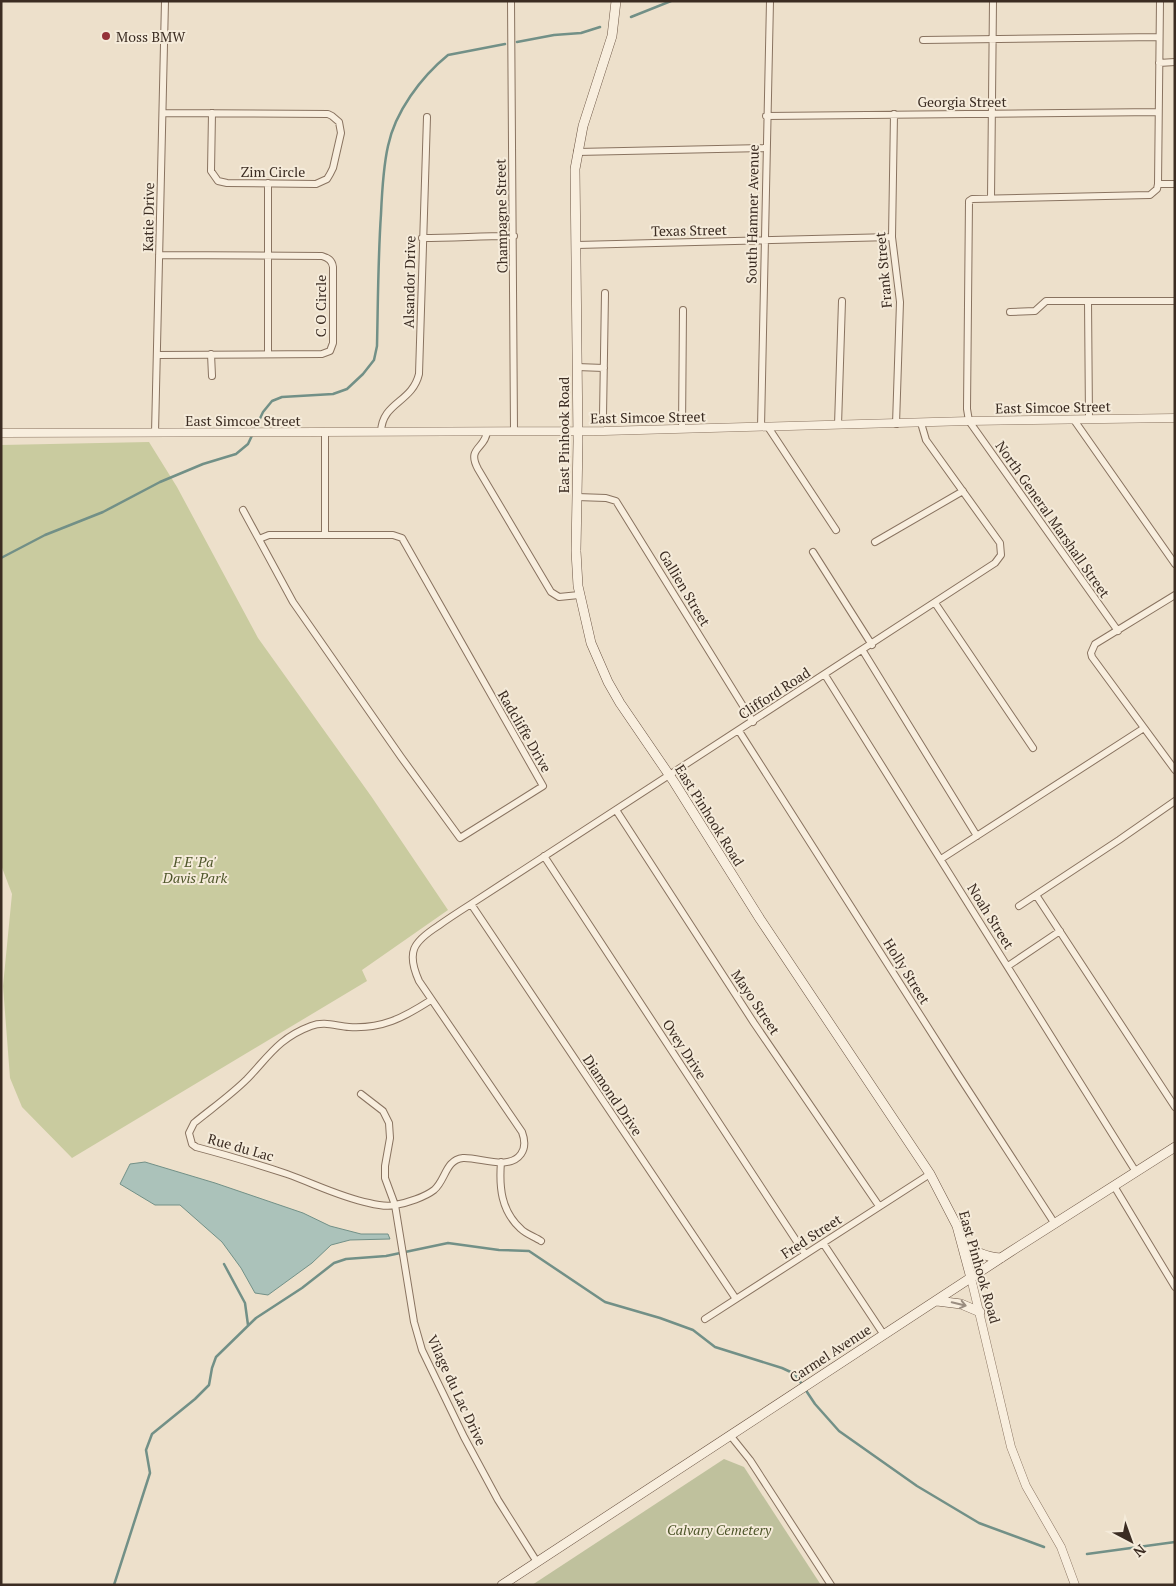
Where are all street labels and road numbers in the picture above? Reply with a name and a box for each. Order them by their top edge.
street label: Georgia Street [917,92,1007,111]
street label: South Hamner Avenue [741,144,763,284]
street label: Champagne Street [490,158,512,274]
street label: Zim Circle [241,162,305,181]
street label: Katie Drive [138,182,158,252]
street label: Texas Street [651,220,728,240]
street label: Frank Street [870,230,896,309]
street label: Alsandor Drive [399,235,419,329]
street label: C O Circle [311,275,330,337]
street label: East Pinhook Road [554,377,573,493]
street label: East Simcoe Street [995,396,1112,418]
street label: East Simcoe Street [590,406,707,428]
street label: East Simcoe Street [185,411,302,430]
street label: North General Marshall Street [991,437,1115,602]
street label: Gallien Street [655,546,716,630]
street label: Clifford Road [734,662,814,723]
street label: Radcliffe Drive [494,686,556,776]
street label: East Pinhook Road [671,761,749,870]
street label: Noah Street [963,880,1019,953]
street label: Holly Street [879,935,935,1008]
street label: Mayo Street [727,966,785,1039]
street label: Ovey Drive [659,1015,711,1083]
street label: Diamond Drive [579,1051,647,1139]
street label: Rue du Lac [206,1129,276,1165]
street label: East Pinhook Road [955,1208,1005,1326]
street label: Fred Street [777,1209,846,1263]
street label: Carmel Avenue [786,1319,874,1387]
street label: Vilage du Lac Drive [423,1332,491,1448]

